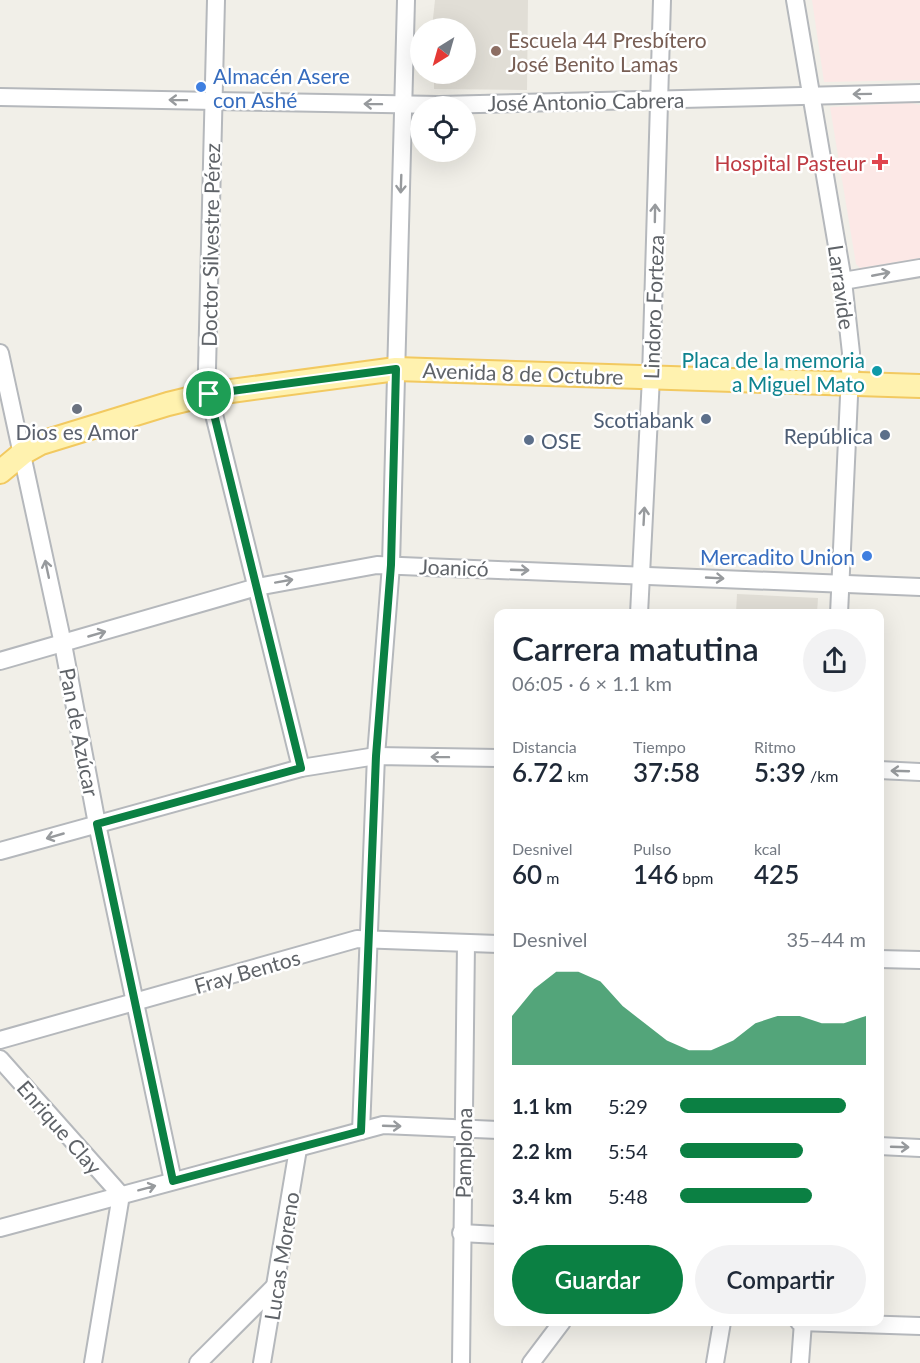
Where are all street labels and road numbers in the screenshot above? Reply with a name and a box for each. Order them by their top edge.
street label: José Antonio Cabrera [487,87,685,115]
street label: Doctor Silvestre Pérez [196,143,224,347]
street label: Lindoro Forteza [638,234,668,380]
street label: Larravide [824,243,860,331]
street label: Avenida 8 de Octubre [422,357,624,389]
street label: Joanicó [419,553,489,581]
street label: Pan de Azúcar [55,665,105,799]
street label: Fray Bentos [191,944,303,998]
street label: Enrique Clay [12,1075,108,1179]
street label: Pamplona [450,1107,476,1199]
street label: Lucas Moreno [258,1190,304,1322]

